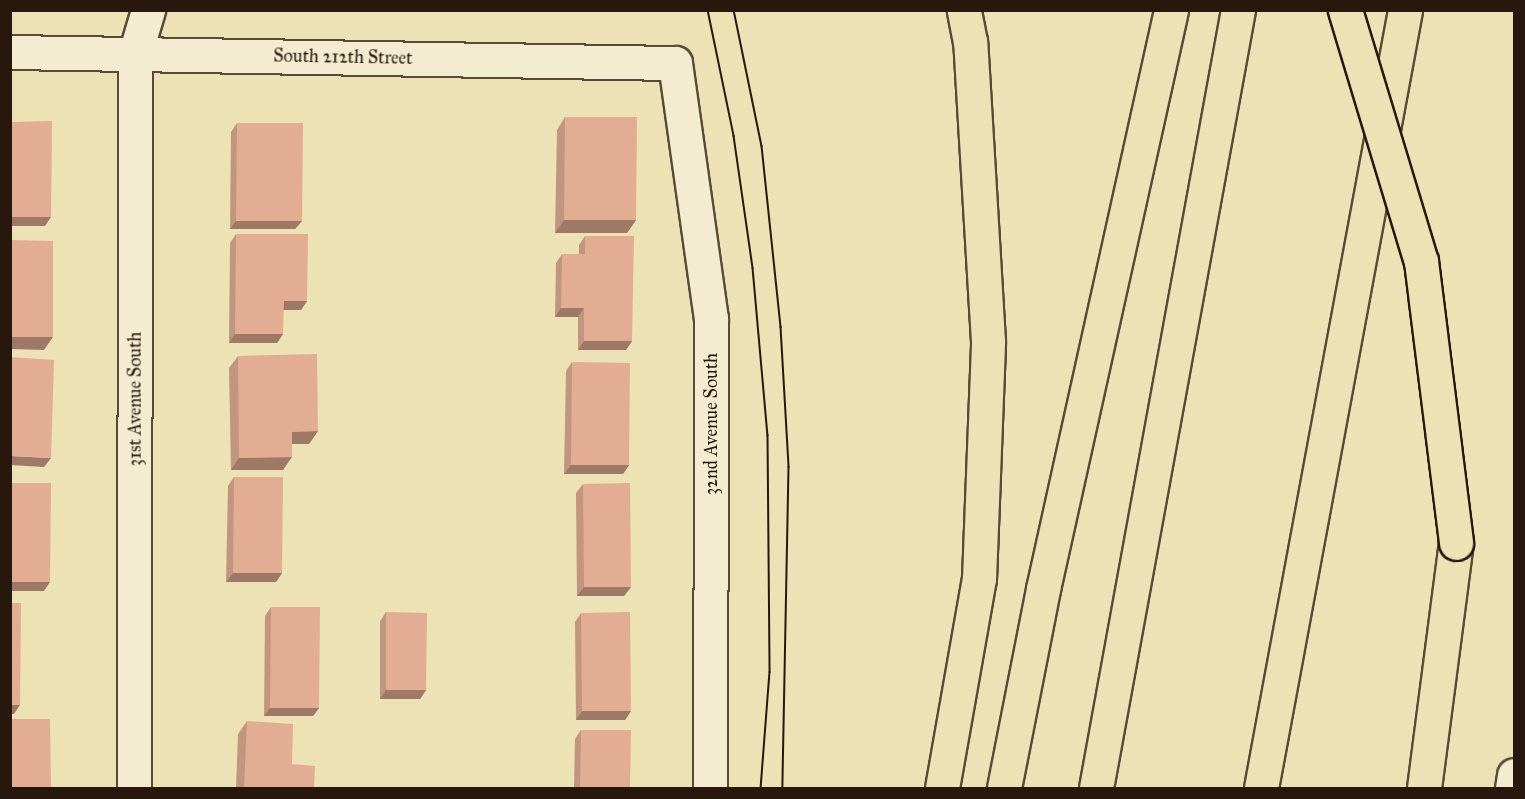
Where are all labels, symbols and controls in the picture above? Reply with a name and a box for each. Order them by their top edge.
street label: South 212th Street [273,45,413,69]
street label: 31st Avenue South [124,332,146,466]
street label: 32nd Avenue South [700,353,722,495]

